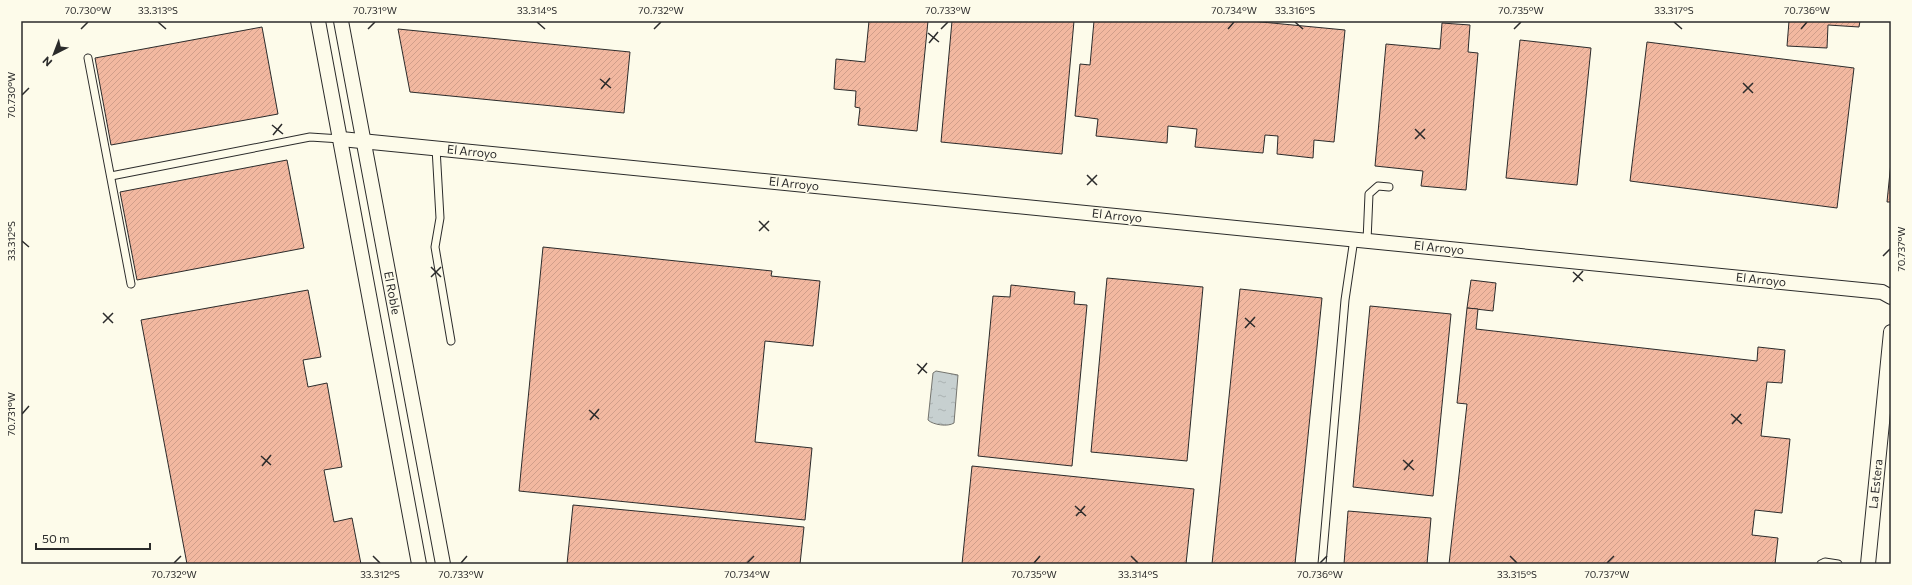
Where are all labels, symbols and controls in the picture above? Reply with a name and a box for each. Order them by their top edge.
text: 70.730°W [65,4,111,16]
text: 33.313°S [138,4,178,16]
text: 70.731°W [353,4,397,16]
text: 33.314°S [517,4,557,16]
text: 70.732°W [638,4,684,16]
text: 70.733°W [925,4,971,16]
text: 70.734°W [1211,4,1257,16]
text: 33.316°S [1275,4,1315,16]
text: 70.735°W [1498,4,1544,16]
text: 33.317°S [1654,4,1694,16]
text: 70.736°W [1784,4,1830,16]
north arrow [34,34,74,74]
text: N [40,54,54,69]
text: 70.730°W [5,72,17,118]
street label: El Arroyo [446,141,498,161]
street label: El Arroyo [768,173,820,193]
street label: El Arroyo [1091,205,1143,225]
text: 33.312°S [5,221,17,261]
text: 70.737°W [1895,226,1907,272]
street label: El Arroyo [1413,237,1465,257]
street label: El Arroyo [1735,269,1787,289]
street label: El Roble [382,270,404,316]
text: 70.731°W [5,392,17,436]
street label: La Estera [1865,458,1885,510]
scale bar [36,525,150,551]
text: 50 m [42,531,70,545]
text: 70.732°W [151,568,197,580]
text: 33.312°S [360,568,400,580]
text: 70.733°W [438,568,484,580]
text: 70.734°W [724,568,770,580]
text: 70.735°W [1011,568,1057,580]
text: 33.314°S [1118,568,1158,580]
text: 70.736°W [1297,568,1343,580]
text: 33.315°S [1497,568,1537,580]
text: 70.737°W [1584,568,1630,580]

